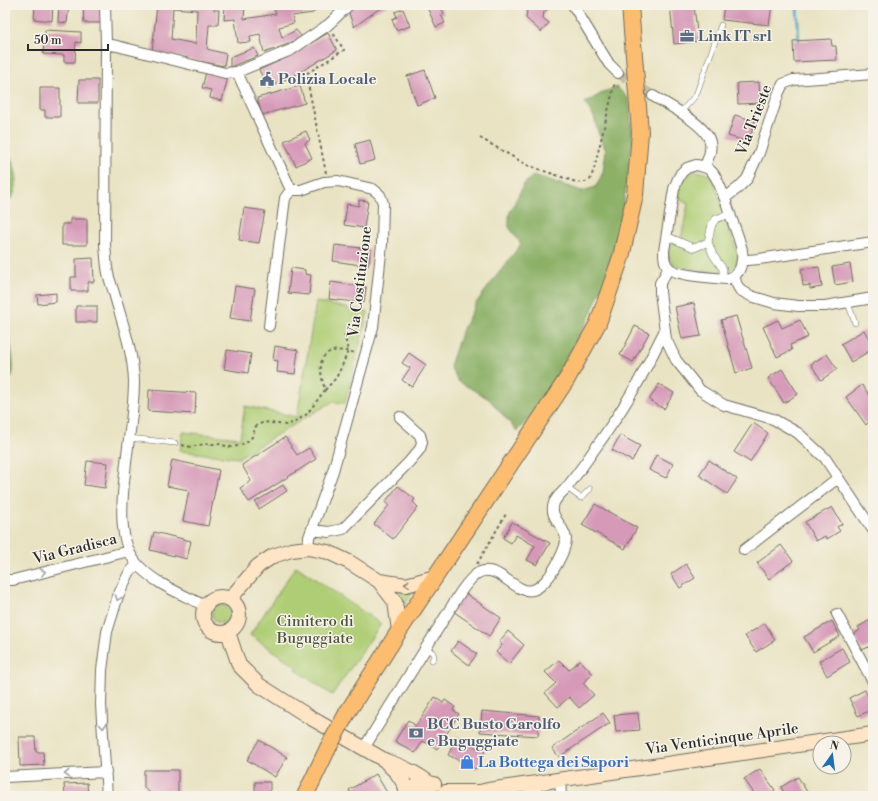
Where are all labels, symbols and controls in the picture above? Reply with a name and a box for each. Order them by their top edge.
scale bar [28,26,108,52]
place label: Link IT srl [698,27,772,46]
office icon: Link IT srl [679,28,695,44]
text: 50 m [34,33,62,48]
place label: Polizia Locale [278,70,377,89]
public building icon: Polizia Locale [259,71,275,87]
street label: Via Trieste [731,82,776,159]
street label: Via Costituzione [344,225,376,340]
street label: Via Gradisca [30,529,119,569]
one-way arrow [39,568,46,577]
one-way arrow [404,579,411,588]
one-way arrow [114,594,122,601]
park label: Cimitero di Buguggiate [276,612,354,648]
place label: BCC Busto Garolfo e Buguggiate [427,715,561,751]
street label: Via Venticinque Aprile [643,719,800,759]
one-way arrow [98,723,107,729]
bank icon: BCC Busto Garolfo e Buguggiate [408,725,424,741]
north arrow [812,735,852,775]
text: N [828,738,840,754]
place label: La Bottega dei Sapori [478,753,629,772]
shop icon: La Bottega dei Sapori [459,754,475,770]
one-way arrow [64,770,70,778]

